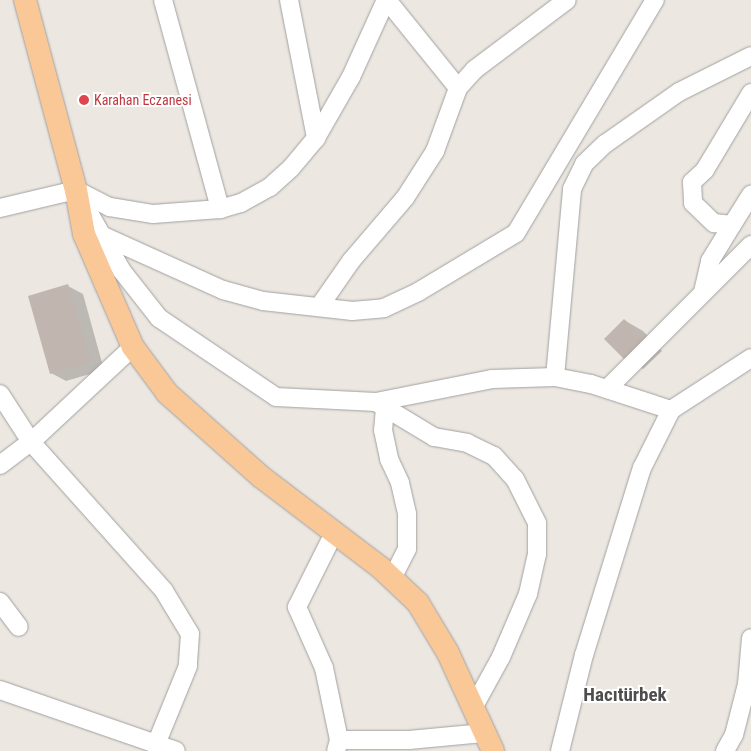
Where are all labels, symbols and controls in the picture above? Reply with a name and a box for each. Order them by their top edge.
place label: Karahan Eczanesi [94,92,192,108]
marker: Karahan Eczanesi [78,94,90,106]
district label: Hacıtürbek [583,684,667,706]

